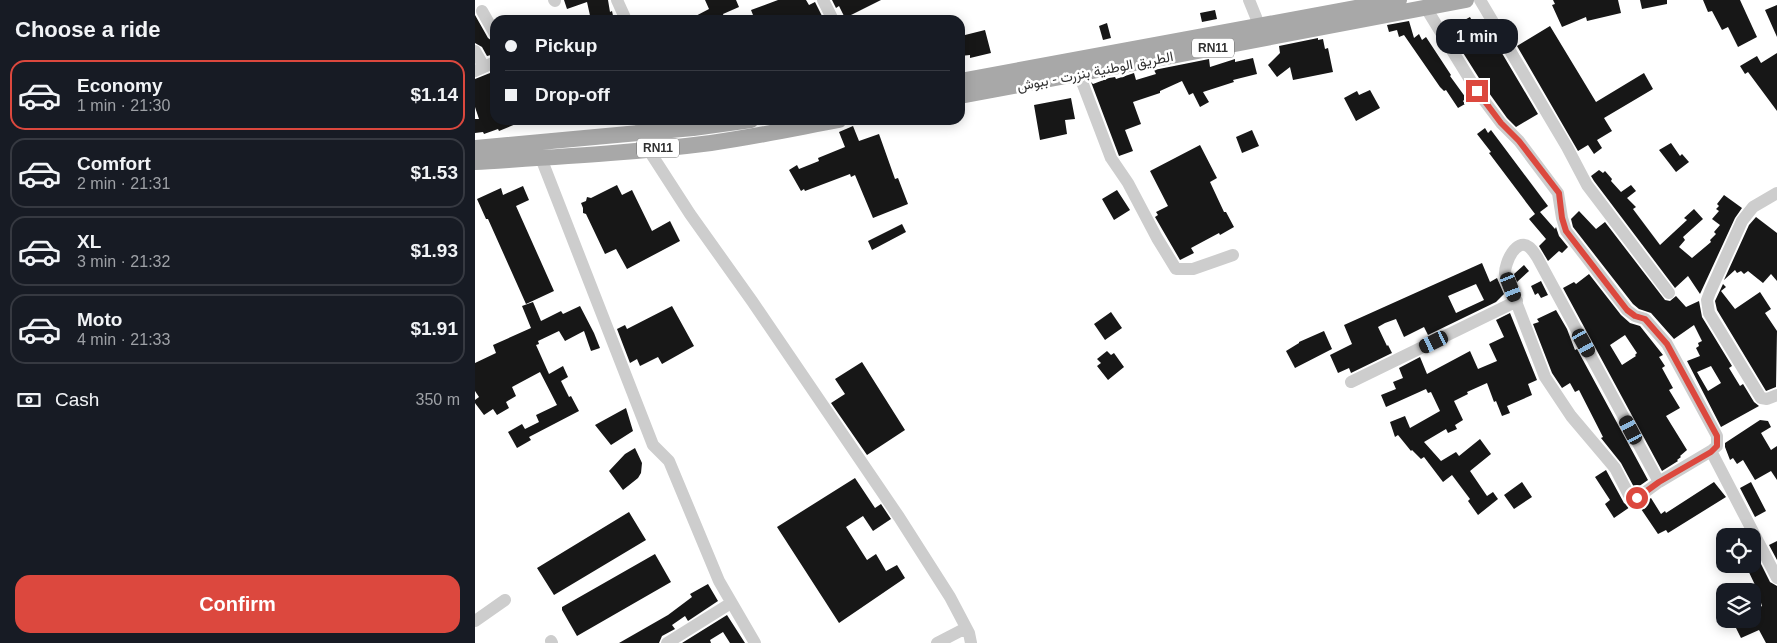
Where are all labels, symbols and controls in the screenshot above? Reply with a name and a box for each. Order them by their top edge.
text: Choose a ride [15,17,160,42]
callout: 1 min [1436,18,1518,54]
text: 1 min [1456,28,1498,45]
text: Pickup [535,35,597,56]
road number: RN11 [1192,38,1234,58]
street label: الطريق الوطنية بنزرت - ببوش [1015,48,1175,95]
icon: car [17,73,62,118]
text: Economy [77,75,163,96]
route end [1466,80,1488,102]
text: $1.14 [410,84,458,105]
text: Drop-off [535,84,610,105]
text: 1 min · 21:30 [77,97,170,114]
road number: RN11 [637,138,679,158]
icon: car [17,151,62,196]
text: Comfort [77,153,151,174]
text: $1.53 [410,162,458,183]
text: 2 min · 21:31 [77,175,170,192]
icon: car [17,229,62,274]
text: XL [77,231,101,252]
text: $1.93 [410,240,458,261]
text: 3 min · 21:32 [77,253,170,270]
car [1498,270,1523,304]
icon: car [17,307,62,352]
text: Moto [77,309,122,330]
text: $1.91 [410,318,458,339]
car [1570,326,1597,360]
car [1417,329,1450,355]
text: 4 min · 21:33 [77,331,170,348]
icon: cash [15,386,43,414]
text: Cash [55,389,99,410]
text: 350 m [416,391,460,408]
car [1617,413,1644,447]
route start [1626,487,1648,509]
map controls [1716,528,1761,628]
button: locate [1716,528,1761,573]
button: Confirm [15,575,460,633]
button: layers [1716,583,1761,628]

